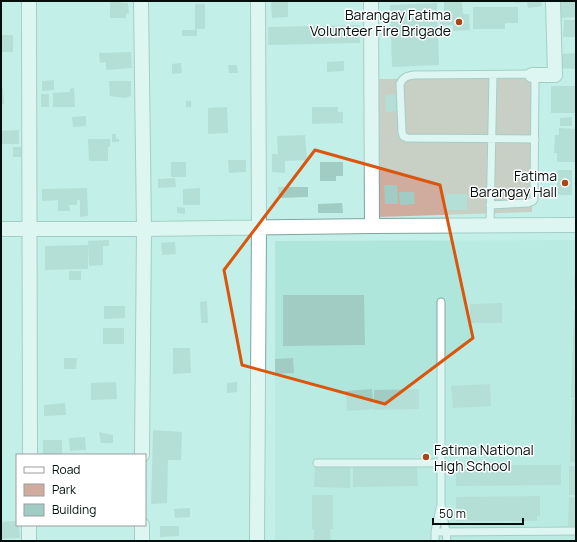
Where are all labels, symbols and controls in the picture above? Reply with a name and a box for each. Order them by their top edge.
place label: Barangay Fatima Volunteer Fire Brigade [310,5,451,40]
marker: Barangay Fatima Volunteer Fire Brigade [454,17,464,27]
place label: Fatima Barangay Hall [470,166,557,201]
marker: Fatima Barangay Hall [560,178,570,188]
place label: Fatima National High School [434,440,534,475]
marker: Fatima National High School [421,452,431,462]
legend [16,454,146,526]
text: Road [52,461,80,478]
text: Park [52,481,77,498]
scale bar [433,500,523,526]
text: Building [52,501,96,518]
text: 50 m [439,505,466,522]

